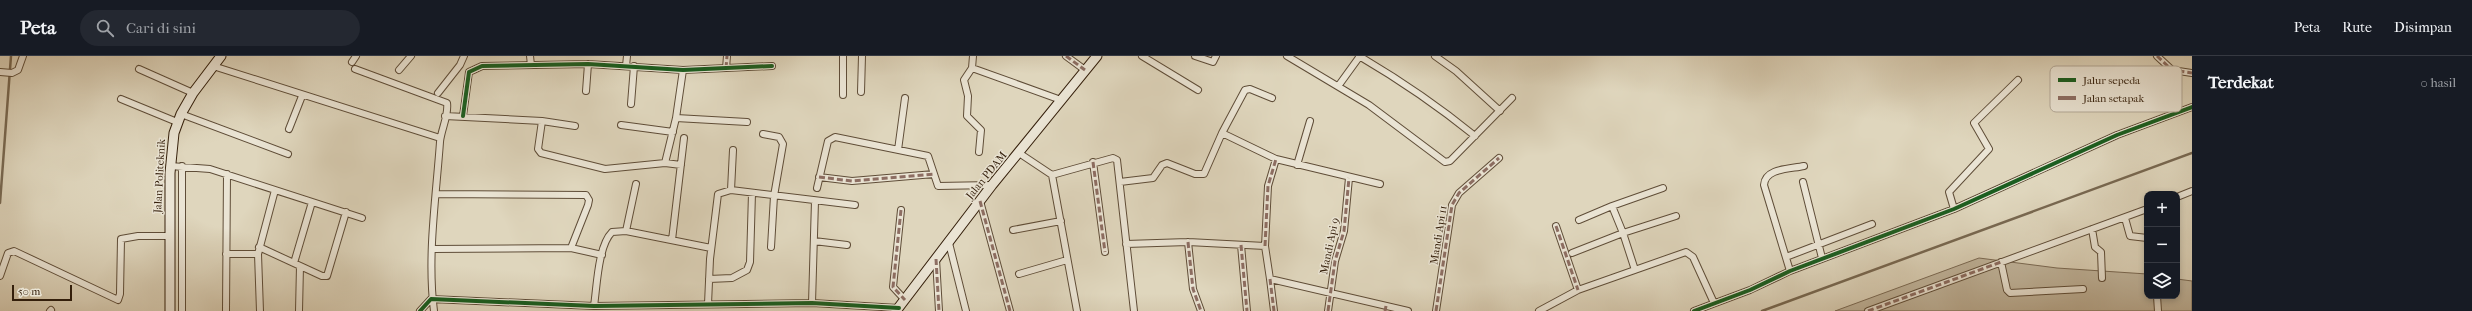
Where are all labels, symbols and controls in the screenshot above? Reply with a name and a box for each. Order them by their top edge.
search box [80,10,360,46]
text: Peta [20,17,56,39]
icon: search [94,17,116,39]
text: Cari di sini [126,19,196,37]
text: Peta [2294,19,2320,36]
text: Rute [2342,19,2372,36]
text: Disimpan [2394,19,2452,36]
legend [2050,66,2182,112]
text: Terdekat [2208,72,2274,92]
text: Jalur sepeda [2082,74,2141,87]
text: 0 hasil [2420,75,2456,90]
text: Jalan setapak [2082,92,2144,105]
street label: Jalan Politeknik [151,138,168,214]
street label: Jalan PDAM [963,149,1010,203]
map controls [2144,191,2180,299]
button: + [2144,191,2180,227]
street label: Mandi Api 11 [1427,205,1450,266]
street label: Mandi Api 9 [1317,216,1342,276]
button: − [2144,227,2180,263]
button: layers [2144,263,2180,299]
scale bar [12,283,72,302]
text: 50 m [18,285,40,298]

